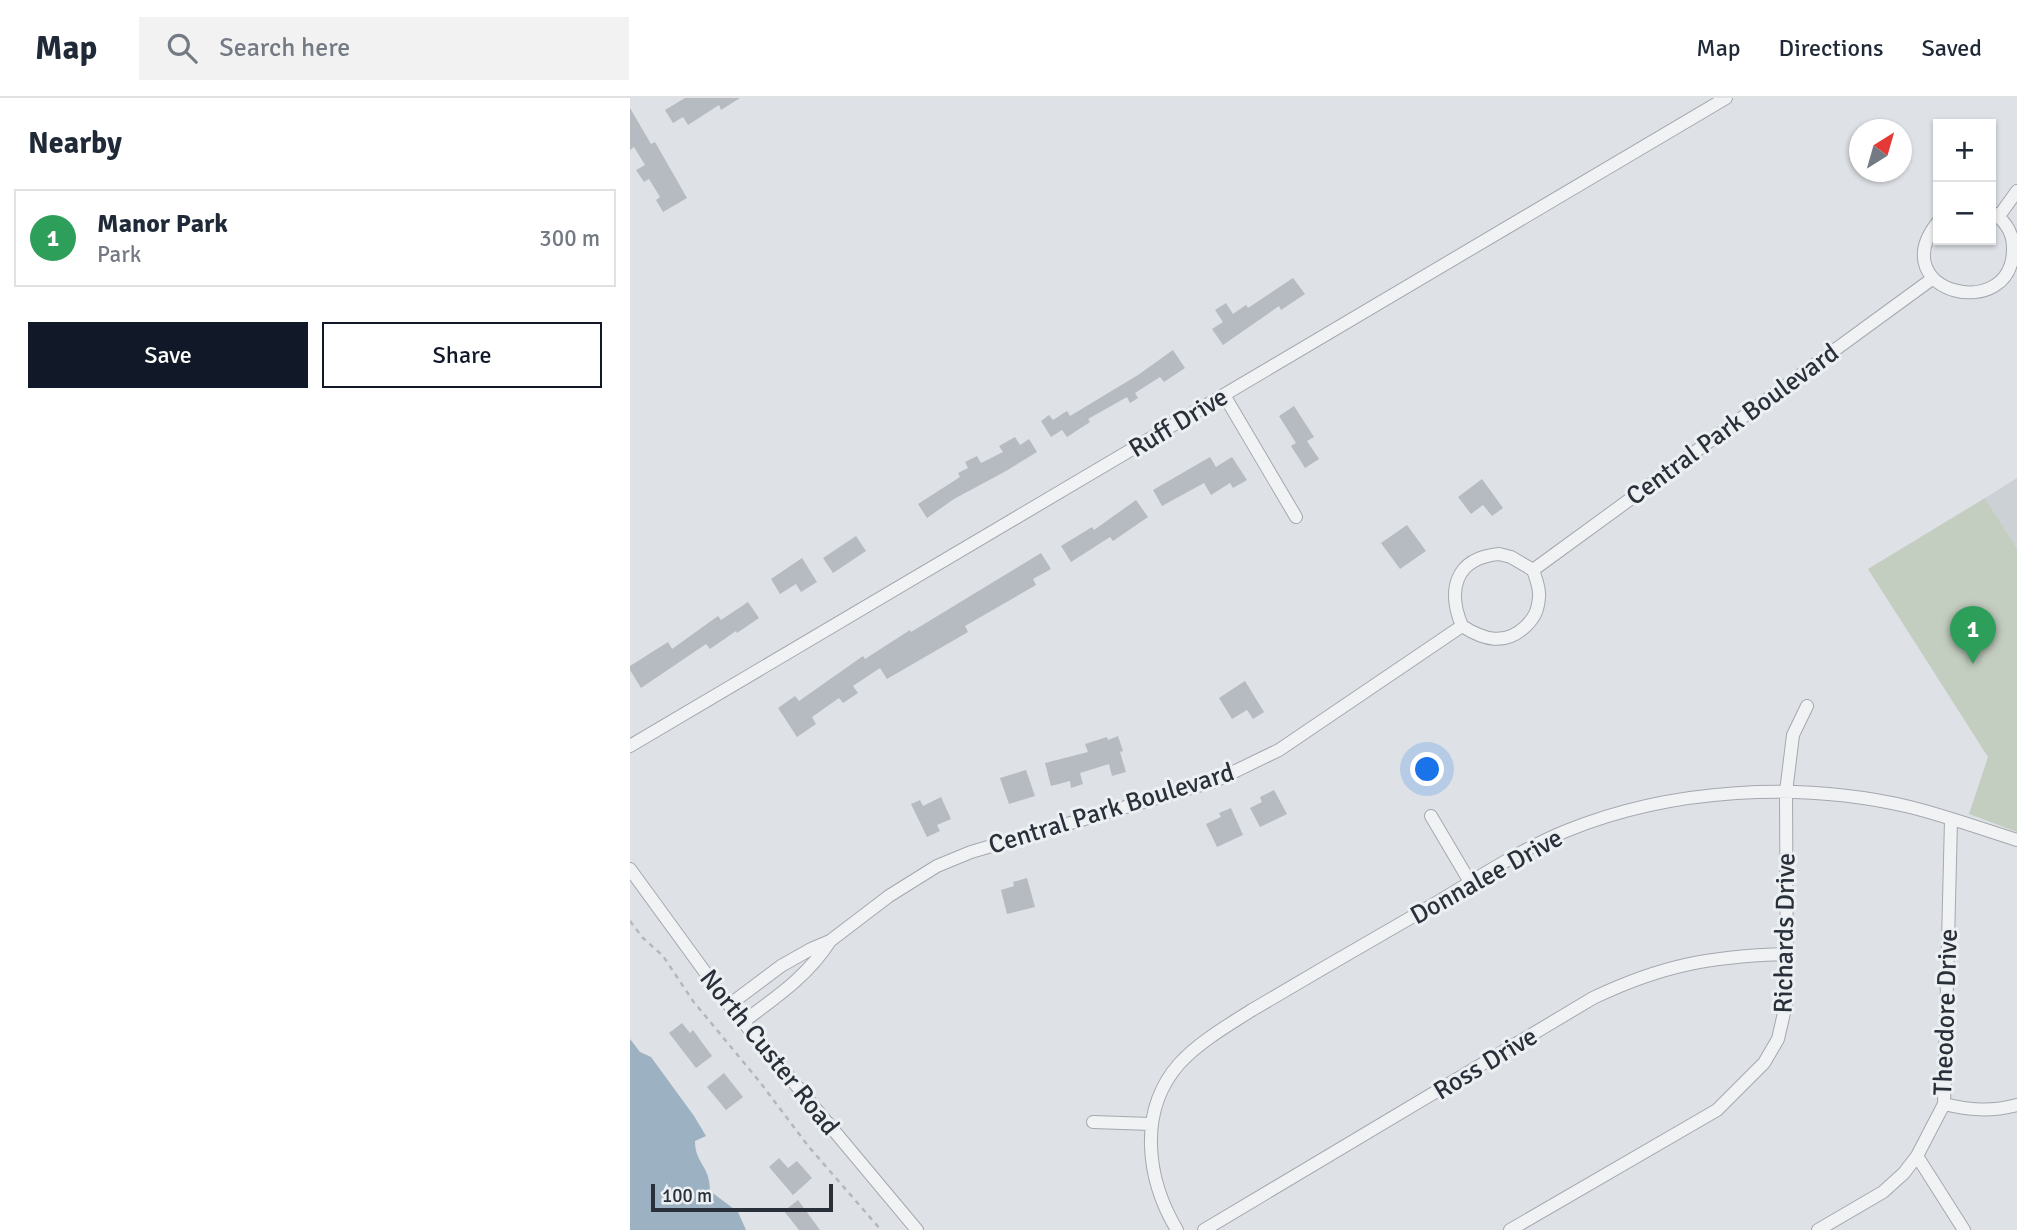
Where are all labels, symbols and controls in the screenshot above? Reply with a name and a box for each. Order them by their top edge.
search box [139,17,629,80]
text: Map [35,28,97,69]
icon: search [163,29,201,67]
text: Search here [219,32,350,64]
text: Map [1696,33,1741,63]
text: Directions [1779,33,1884,63]
text: Saved [1922,33,1982,63]
north arrow [1849,119,1912,182]
map controls [1933,119,1996,245]
button: + [1933,119,1996,182]
text: Nearby [28,125,122,162]
button: − [1933,182,1996,245]
text: Manor Park [97,208,228,240]
text: 1 [47,224,59,253]
text: 300 m [539,224,600,253]
text: Park [97,240,141,269]
button: Save [28,322,308,388]
button: Share [322,322,602,388]
street label: Central Park Boulevard [1620,337,1845,513]
street label: Ruff Drive [1123,381,1234,465]
pin: 1 [1950,606,1996,664]
your location [1410,752,1444,786]
street label: Central Park Boulevard [985,756,1238,862]
street label: Donnalee Drive [1405,822,1568,932]
street label: Richards Drive [1768,852,1802,1014]
street label: Theodore Drive [1927,928,1965,1096]
street label: North Custer Road [693,963,846,1142]
street label: Ross Drive [1428,1020,1543,1107]
scale bar [651,1181,833,1213]
text: 100 m [662,1184,712,1208]

